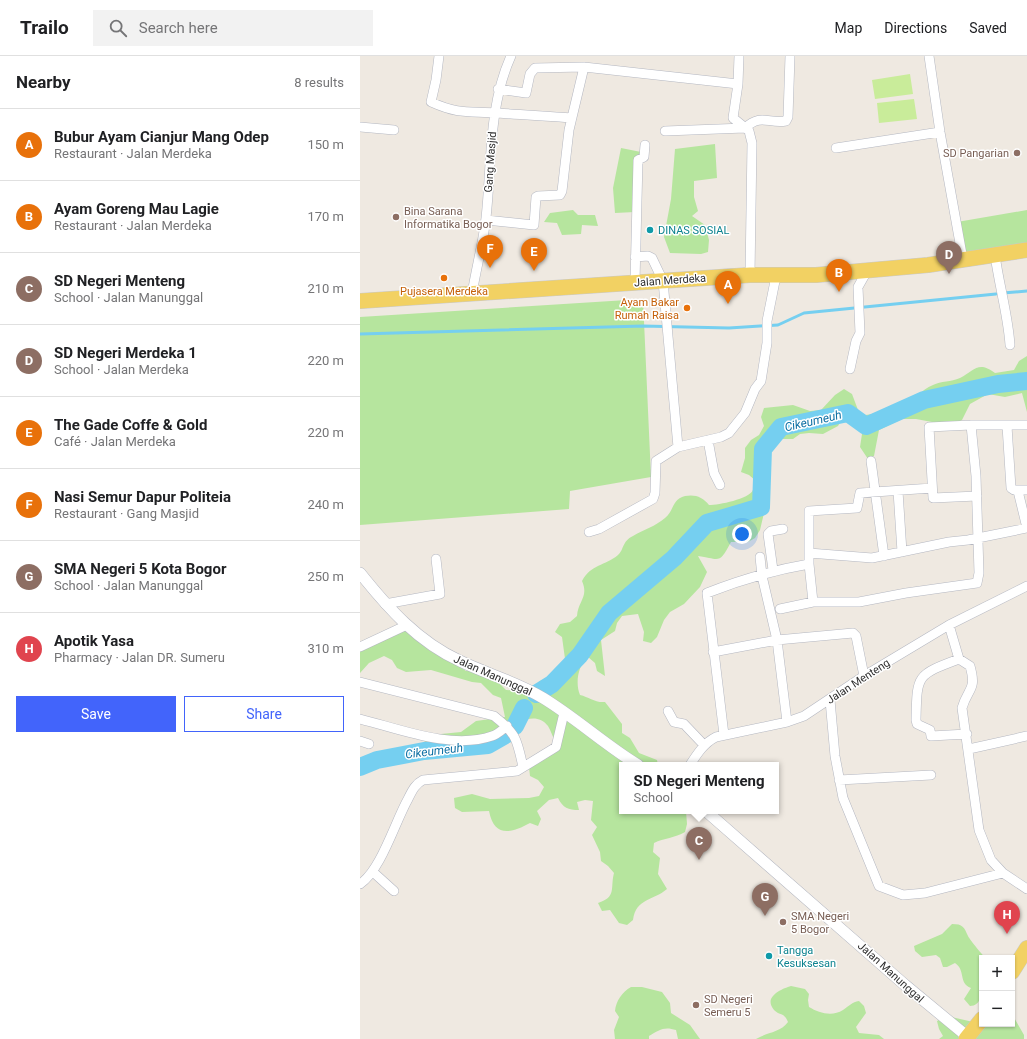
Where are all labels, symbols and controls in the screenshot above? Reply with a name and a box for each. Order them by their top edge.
search box [93,10,373,46]
text: Trailo [20,16,69,39]
icon: search [107,17,129,39]
text: Search here [139,19,218,37]
text: Map [835,20,862,36]
text: Directions [884,20,947,36]
text: Saved [969,20,1007,36]
text: Nearby [16,72,71,92]
text: 8 results [294,75,344,90]
text: Bubur Ayam Cianjur Mang Odep [54,128,269,146]
street label: Gang Masjid [482,131,499,193]
text: A [25,137,33,152]
text: 150 m [307,137,344,152]
text: Restaurant · Jalan Merdeka [54,146,212,161]
place label: SD Pangarian [943,147,1009,160]
marker: SD Pangarian [1012,148,1022,158]
text: Ayam Goreng Mau Lagie [54,200,219,218]
place label: Bina Sarana Informatika Bogor [404,205,493,231]
text: B [25,209,33,224]
text: 170 m [307,209,344,224]
marker: Bina Sarana Informatika Bogor [391,212,401,222]
text: Restaurant · Jalan Merdeka [54,218,212,233]
place label: DINAS SOSIAL [658,224,729,237]
marker: DINAS SOSIAL [645,225,655,235]
pin: F [477,235,503,268]
pin: E [521,238,547,271]
pin: D [936,241,962,274]
pin: B [826,259,852,292]
street label: Jalan Merdeka [634,271,707,290]
pin: A [715,271,741,304]
text: SD Negeri Menteng [54,272,185,290]
marker: Pujasera Merdeka [439,273,449,283]
text: C [25,281,33,296]
text: 210 m [307,281,344,296]
place label: Pujasera Merdeka [400,285,488,298]
text: School · Jalan Manunggal [54,290,203,305]
place label: Ayam Bakar Rumah Raisa [615,296,679,322]
marker: Ayam Bakar Rumah Raisa [682,303,692,313]
text: SD Negeri Merdeka 1 [54,344,197,362]
text: D [25,353,33,368]
text: 220 m [307,353,344,368]
text: School · Jalan Merdeka [54,362,189,377]
water label: Cikeumeuh [783,408,843,434]
text: The Gade Coffe & Gold [54,416,207,434]
text: E [25,425,33,440]
text: 220 m [307,425,344,440]
text: Café · Jalan Merdeka [54,434,176,449]
text: Nasi Semur Dapur Politeia [54,488,231,506]
text: F [25,497,33,512]
text: 240 m [307,497,344,512]
text: Restaurant · Gang Masjid [54,506,199,521]
your location [732,524,752,544]
text: SMA Negeri 5 Kota Bogor [54,560,226,578]
text: G [25,569,33,584]
text: 250 m [307,569,344,584]
text: School · Jalan Manunggal [54,578,203,593]
text: Apotik Yasa [54,632,134,650]
text: H [24,641,34,656]
text: 310 m [307,641,344,656]
text: Pharmacy · Jalan DR. Sumeru [54,650,225,665]
street label: Jalan Manunggal [452,652,534,699]
street label: Jalan Menteng [824,656,892,707]
button: Save [16,696,176,732]
button: Share [184,696,344,732]
water label: Cikeumeuh [404,741,464,761]
popup [619,762,779,814]
text: SD Negeri Menteng [633,772,765,790]
text: School [633,790,673,805]
pin: C [686,827,712,860]
pin: G [752,883,778,916]
pin: H [994,901,1020,934]
place label: SMA Negeri 5 Bogor [791,910,849,936]
marker: SMA Negeri 5 Bogor [778,917,788,927]
street label: Jalan Manunggal [855,939,926,1005]
place label: Tangga Kesuksesan [777,944,836,970]
marker: Tangga Kesuksesan [764,951,774,961]
map controls [979,955,1015,1027]
button: + [979,955,1015,991]
button: − [979,991,1015,1027]
place label: SD Negeri Semeru 5 [704,993,753,1019]
marker: SD Negeri Semeru 5 [691,1000,701,1010]

